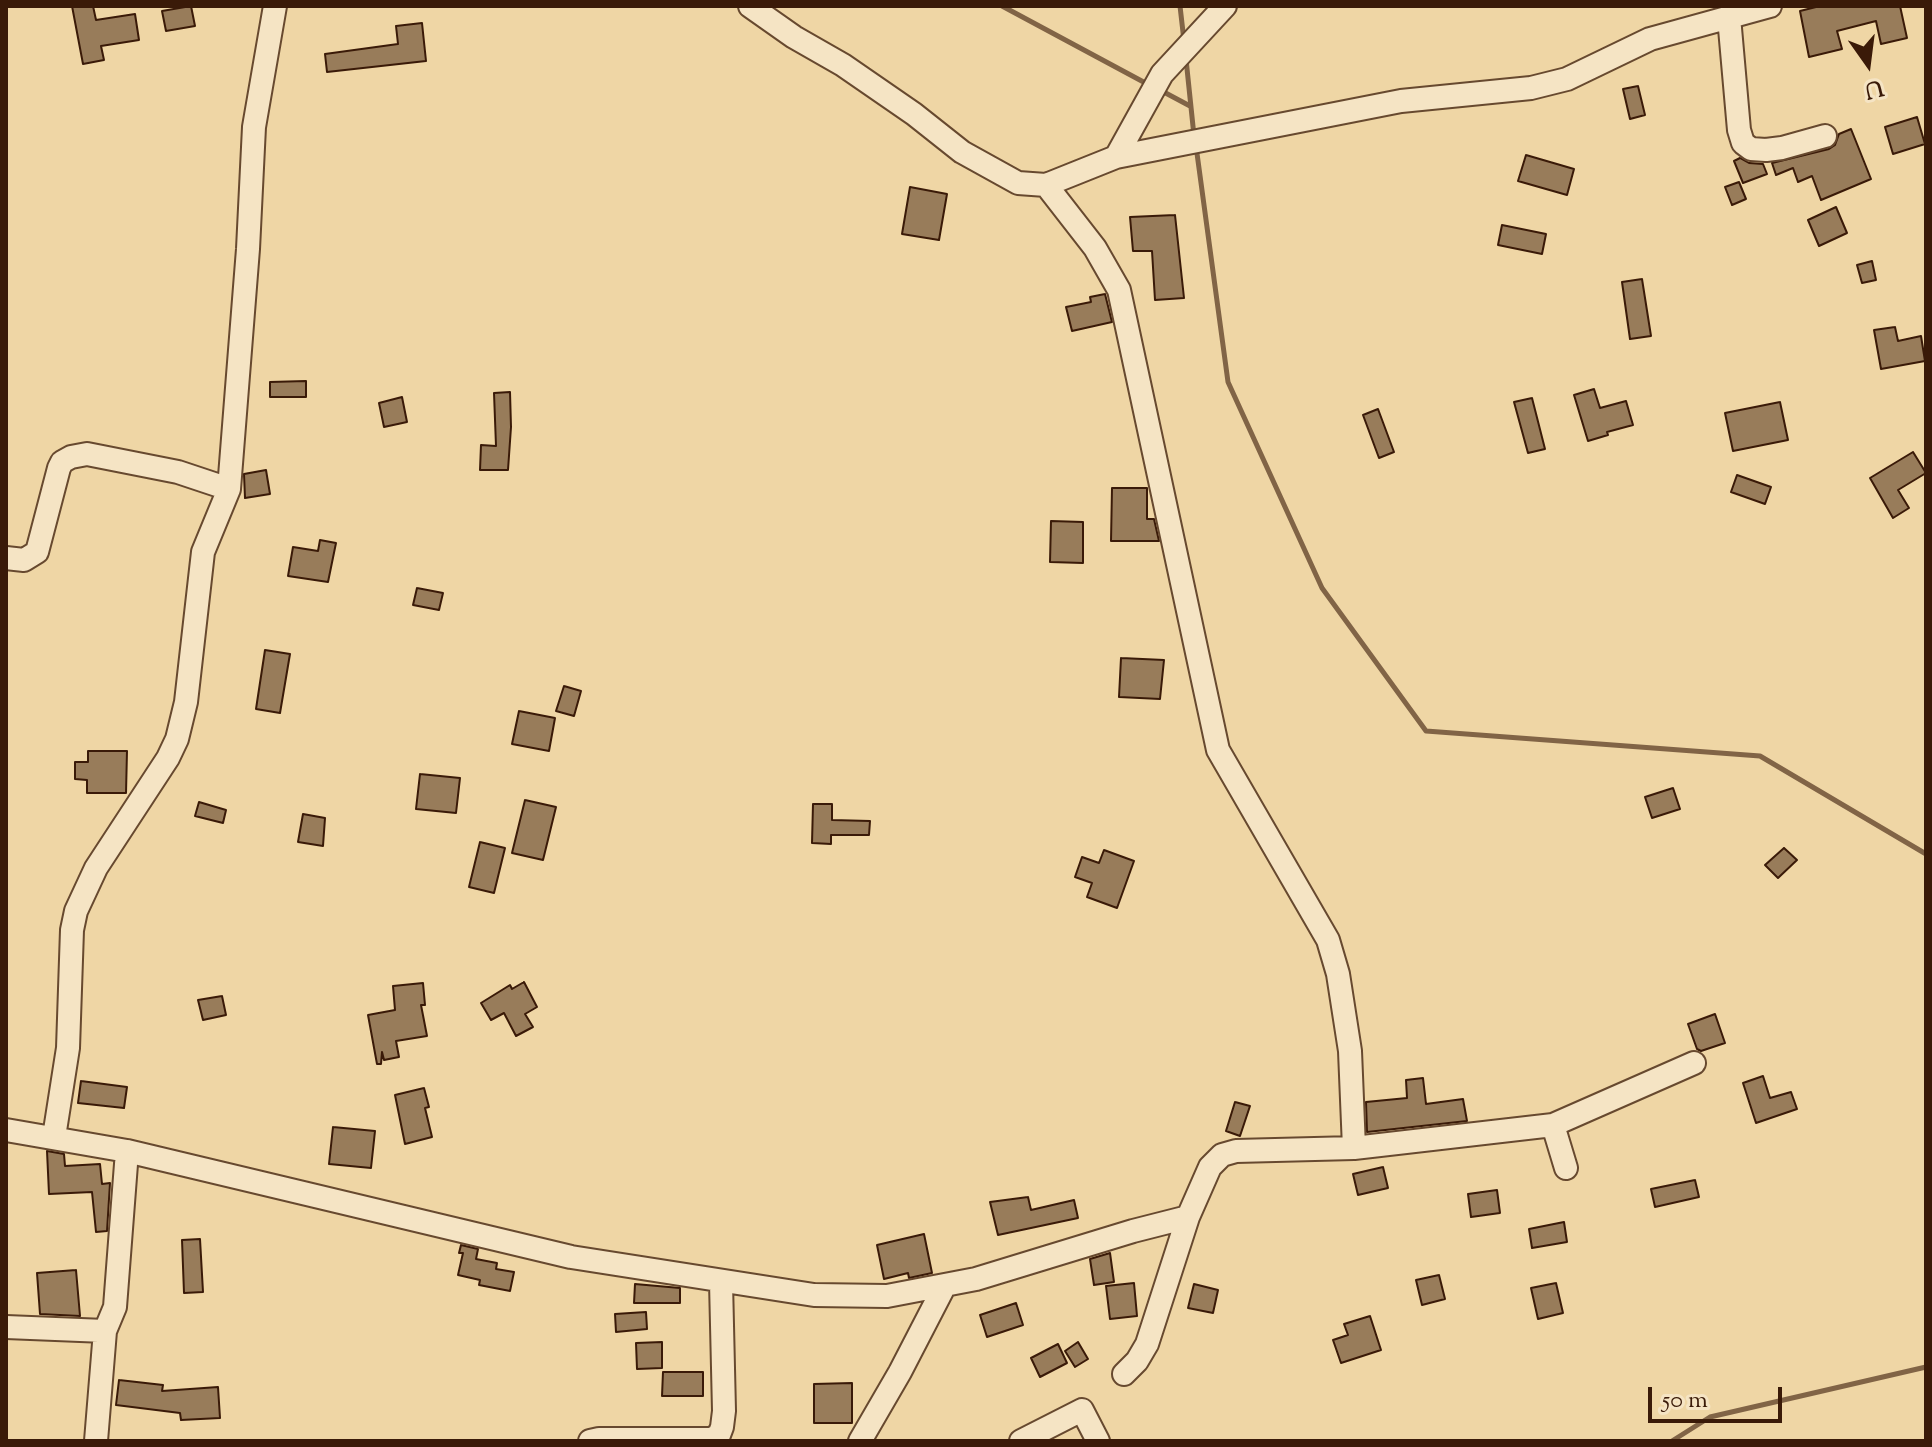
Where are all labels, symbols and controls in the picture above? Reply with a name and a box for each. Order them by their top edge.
north arrow [1828,24,1908,104]
text: U [1861,70,1886,105]
scale bar [1652,1371,1786,1421]
text: 50 m [1662,1384,1708,1418]

